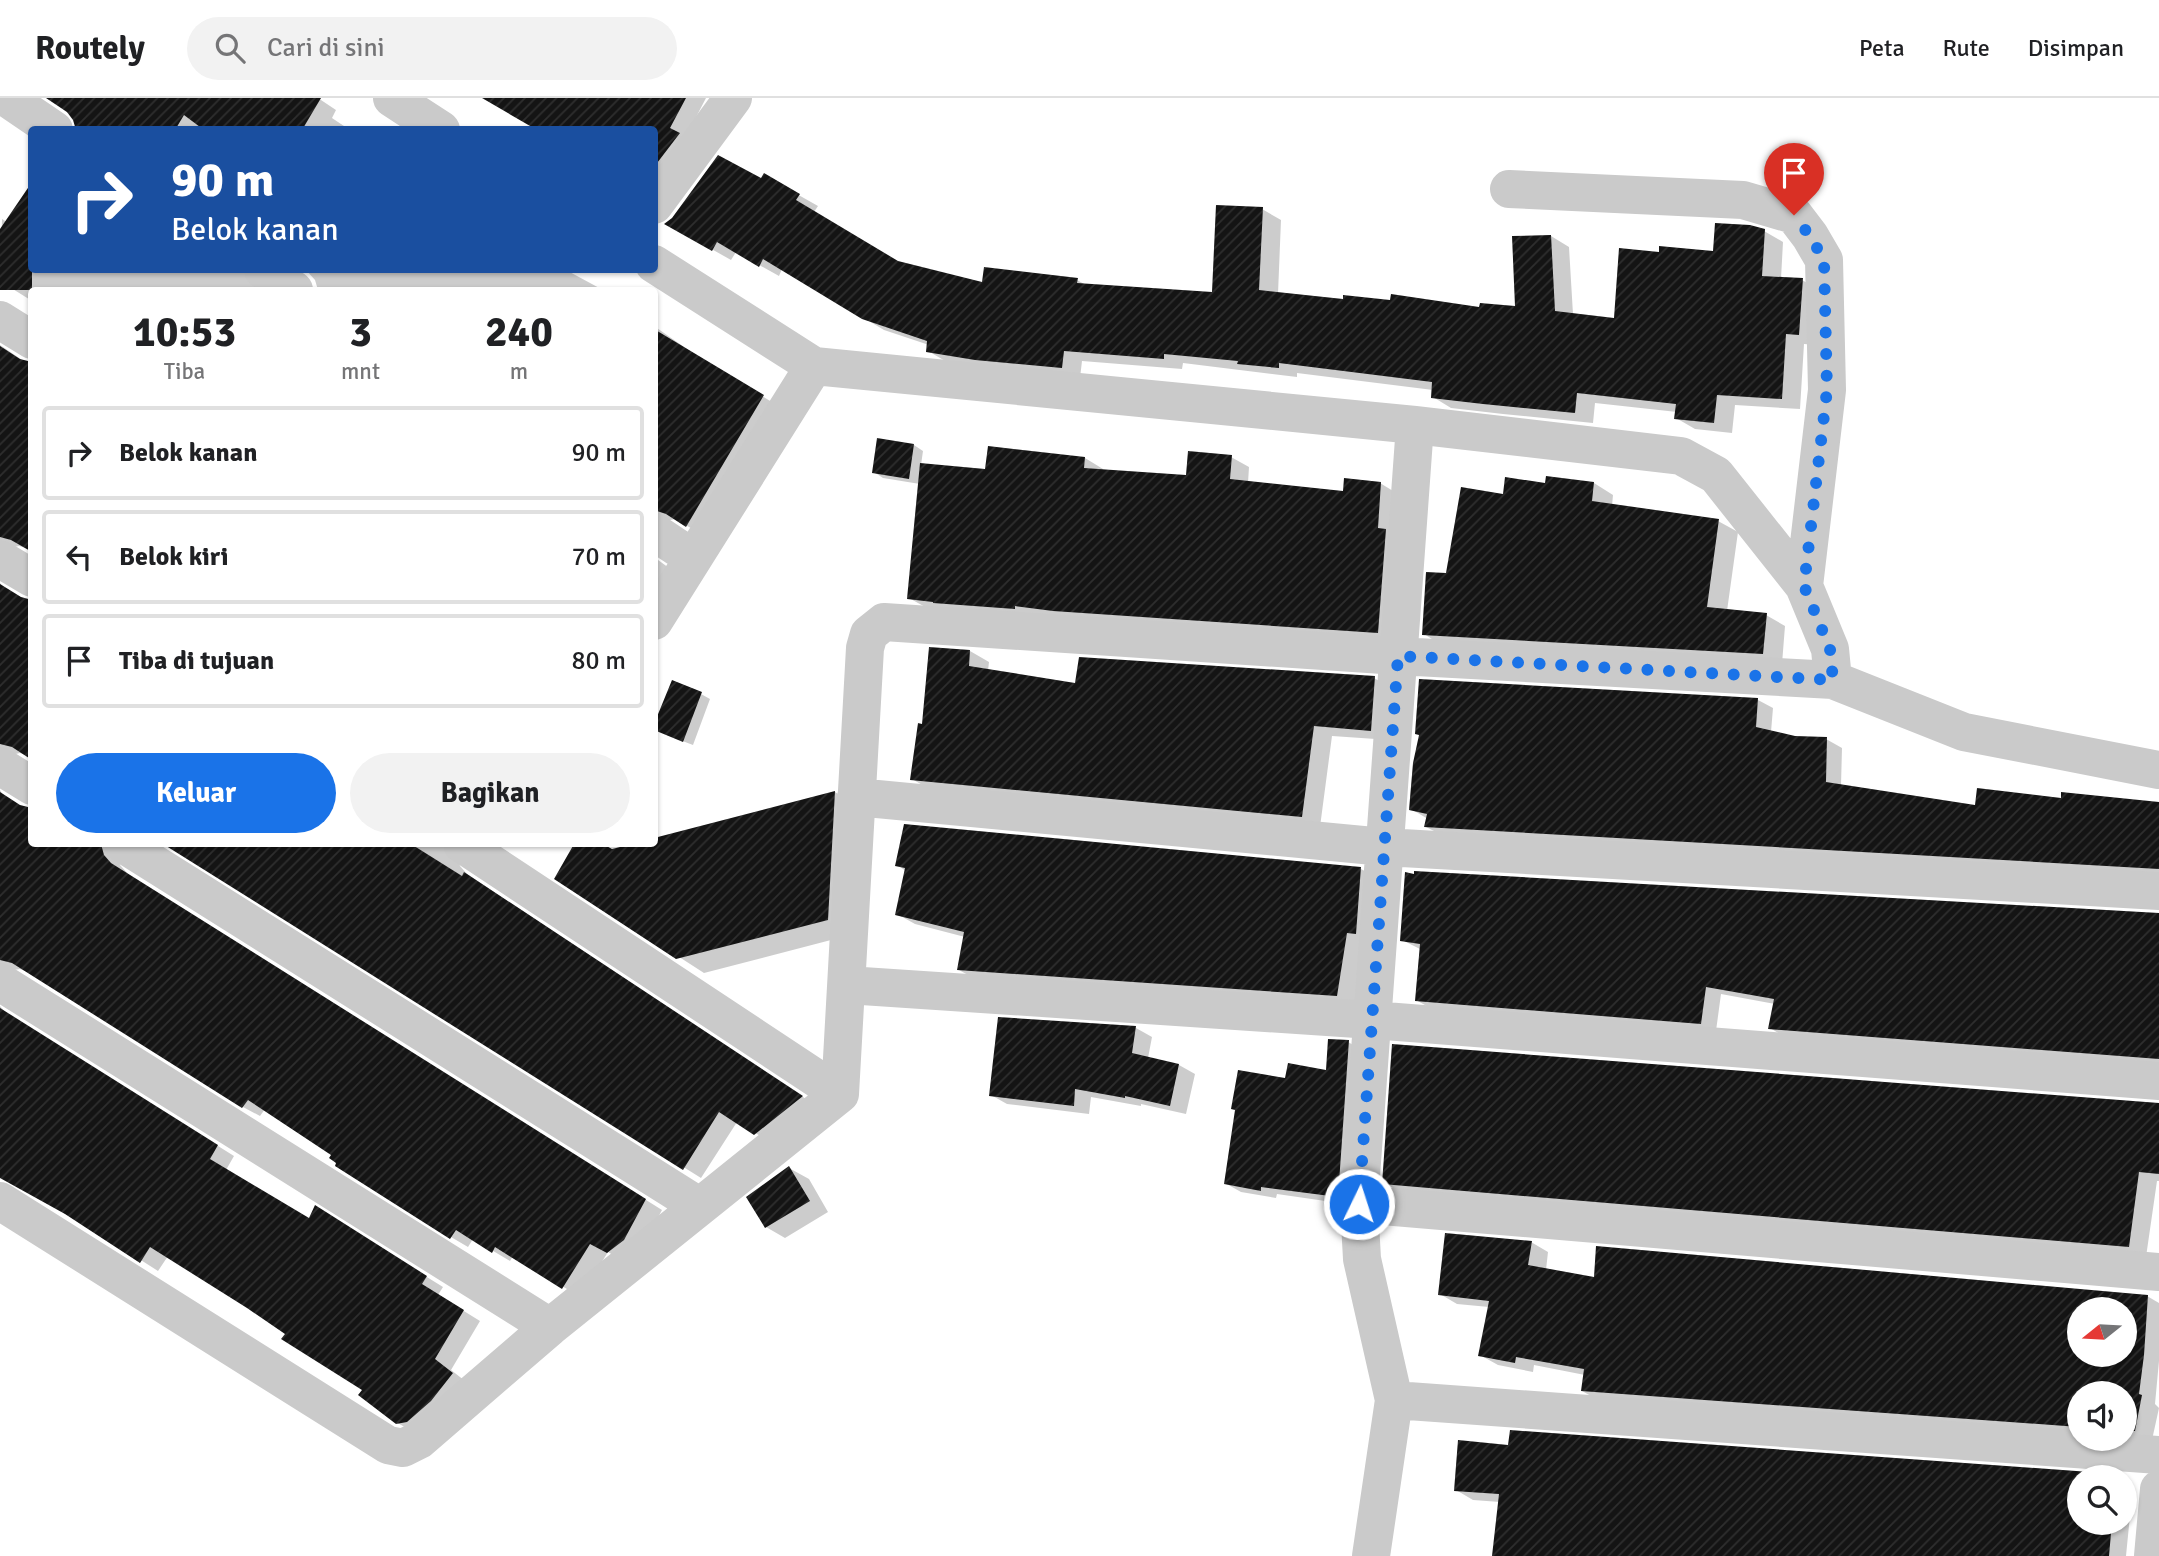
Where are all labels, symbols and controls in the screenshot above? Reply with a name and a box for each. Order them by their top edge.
search box [187,17,677,80]
text: Routely [35,28,145,69]
icon: search [211,29,249,67]
text: Cari di sini [267,32,385,64]
text: Peta [1859,33,1905,63]
text: Rute [1943,33,1990,63]
text: Disimpan [2028,33,2124,63]
pin [1764,143,1824,215]
text: 90 m [171,150,274,210]
icon: right [56,154,147,245]
icon: arrive [1775,154,1813,192]
text: Belok kanan [171,210,339,249]
text: 10:53 [133,307,236,358]
text: 3 [349,307,372,358]
text: 240 [485,307,553,358]
text: Tiba [164,357,205,386]
text: mnt [341,357,380,386]
text: m [510,357,528,386]
icon: right [60,434,98,472]
text: Belok kanan [119,437,257,469]
text: 90 m [571,437,626,469]
icon: left [60,538,98,576]
text: Belok kiri [119,541,228,573]
text: 70 m [571,541,626,573]
icon: arrive [60,642,98,680]
text: Tiba di tujuan [119,645,274,677]
text: 80 m [571,645,626,677]
button: Keluar [56,753,336,833]
button: Bagikan [350,753,630,833]
position arrow [1322,1167,1396,1241]
north arrow [2067,1297,2137,1367]
map controls [2067,1297,2137,1535]
button: sound [2067,1381,2137,1451]
button: search [2067,1465,2137,1535]

